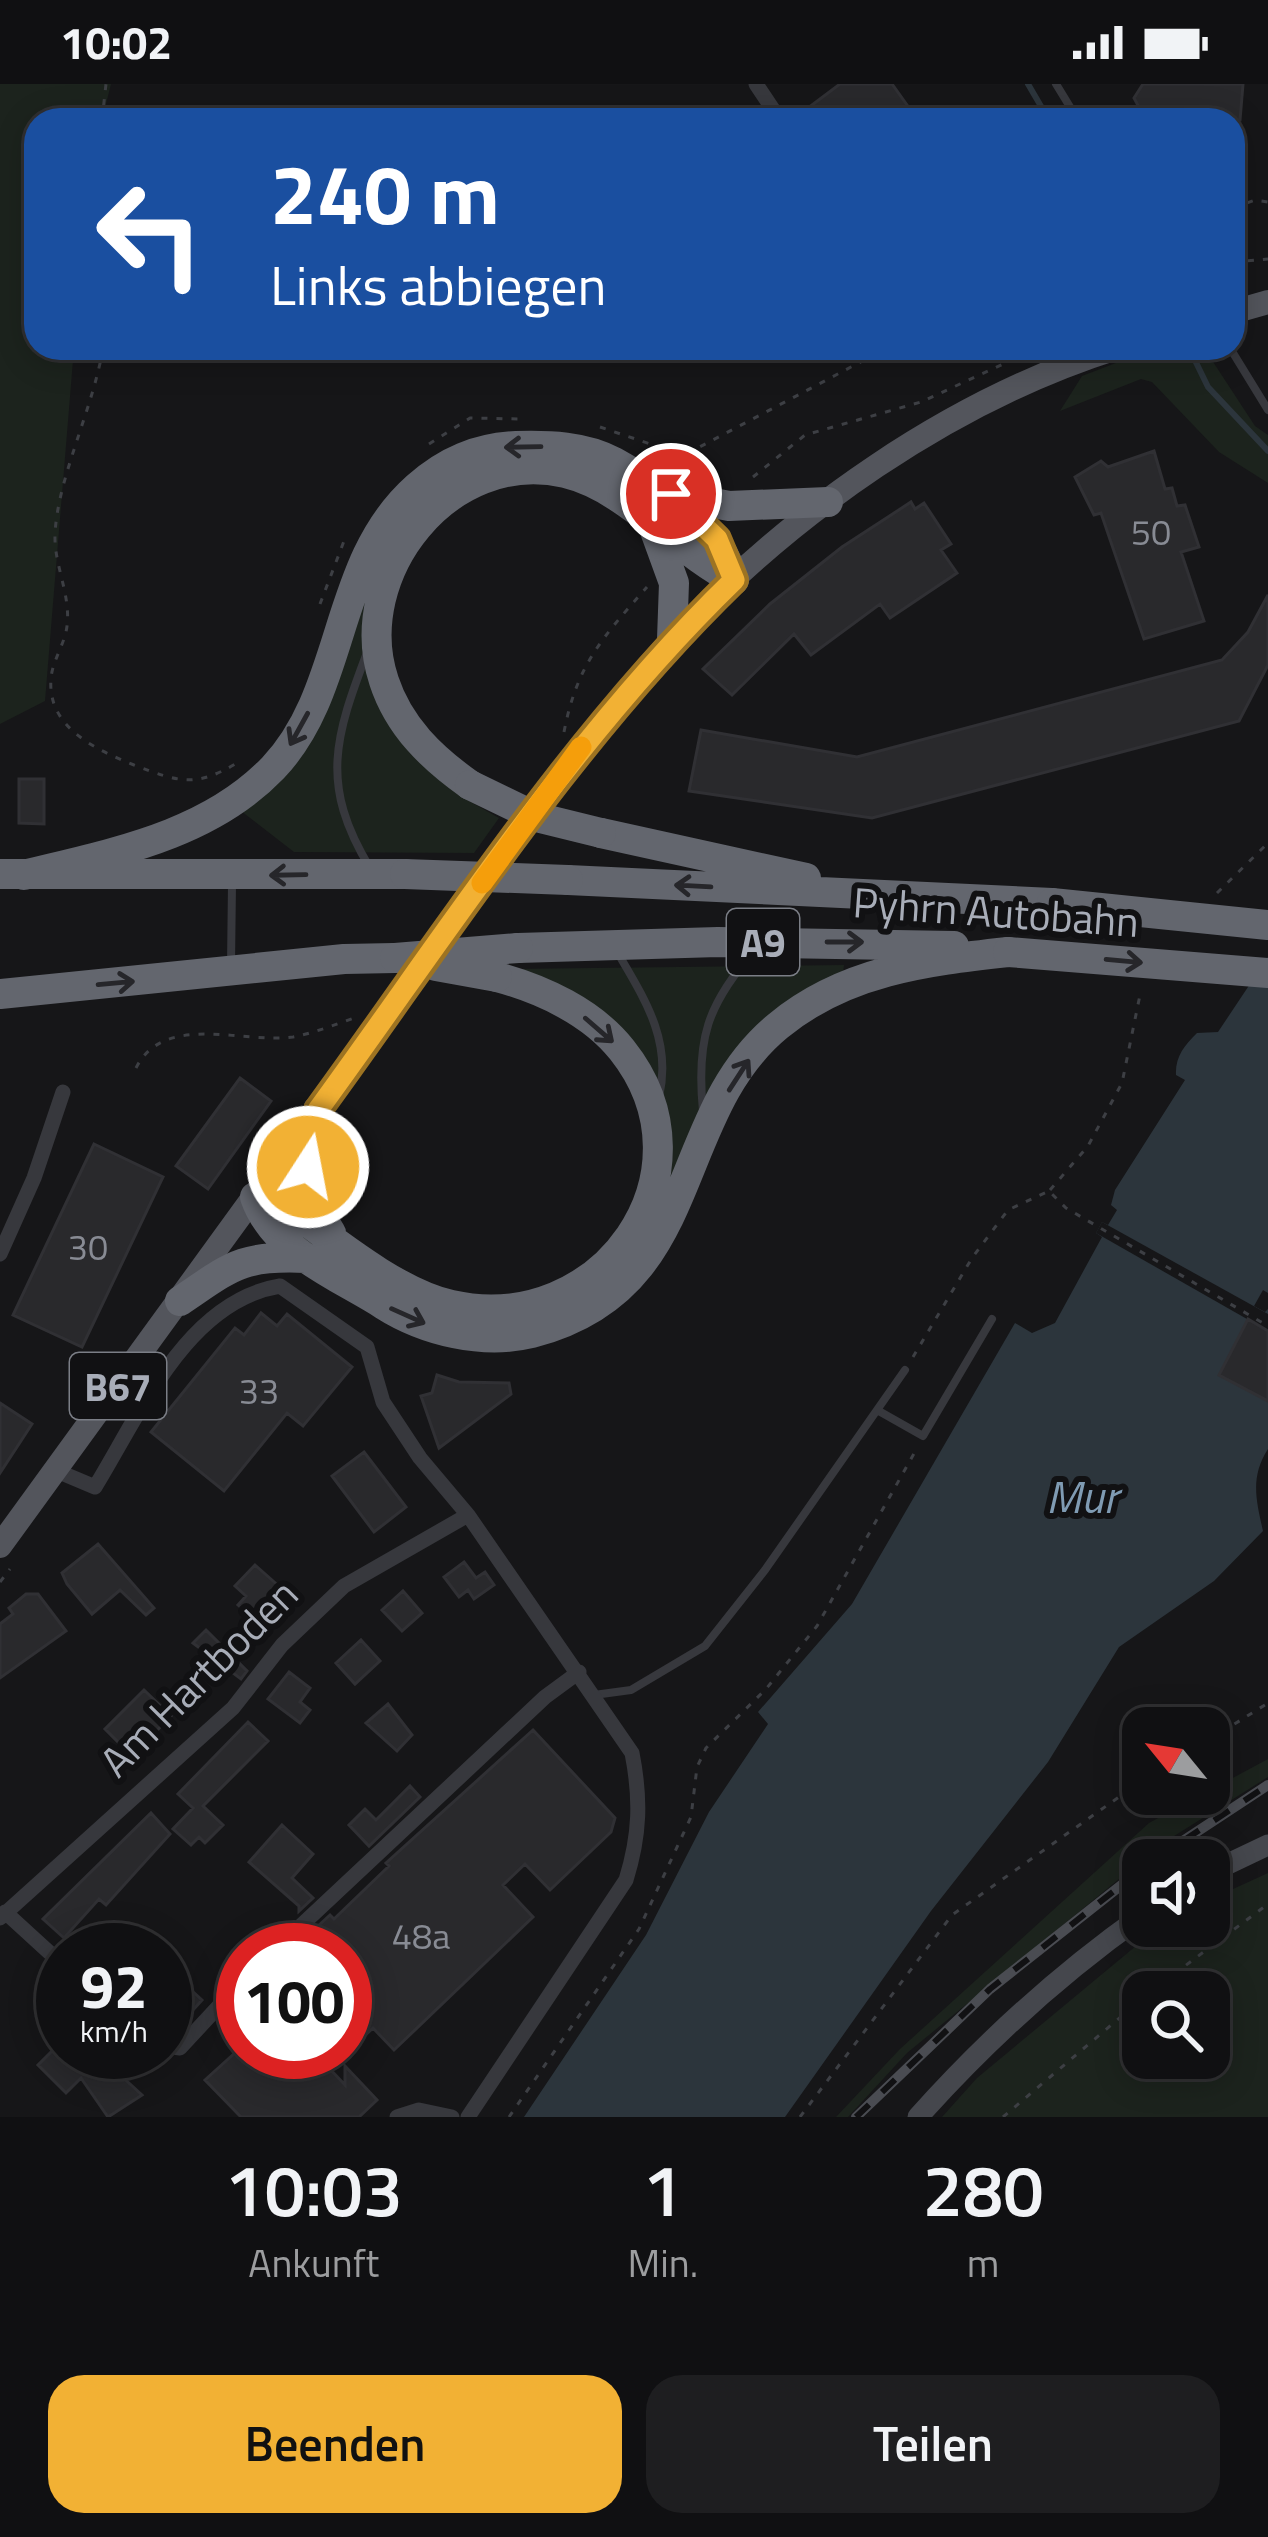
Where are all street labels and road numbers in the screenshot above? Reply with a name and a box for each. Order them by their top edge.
street label: Pyhrn Autobahn [851,869,1141,953]
road number: A9 [727,909,799,975]
road number: B67 [70,1353,166,1419]
street label: Am Hartboden [84,1563,312,1791]

